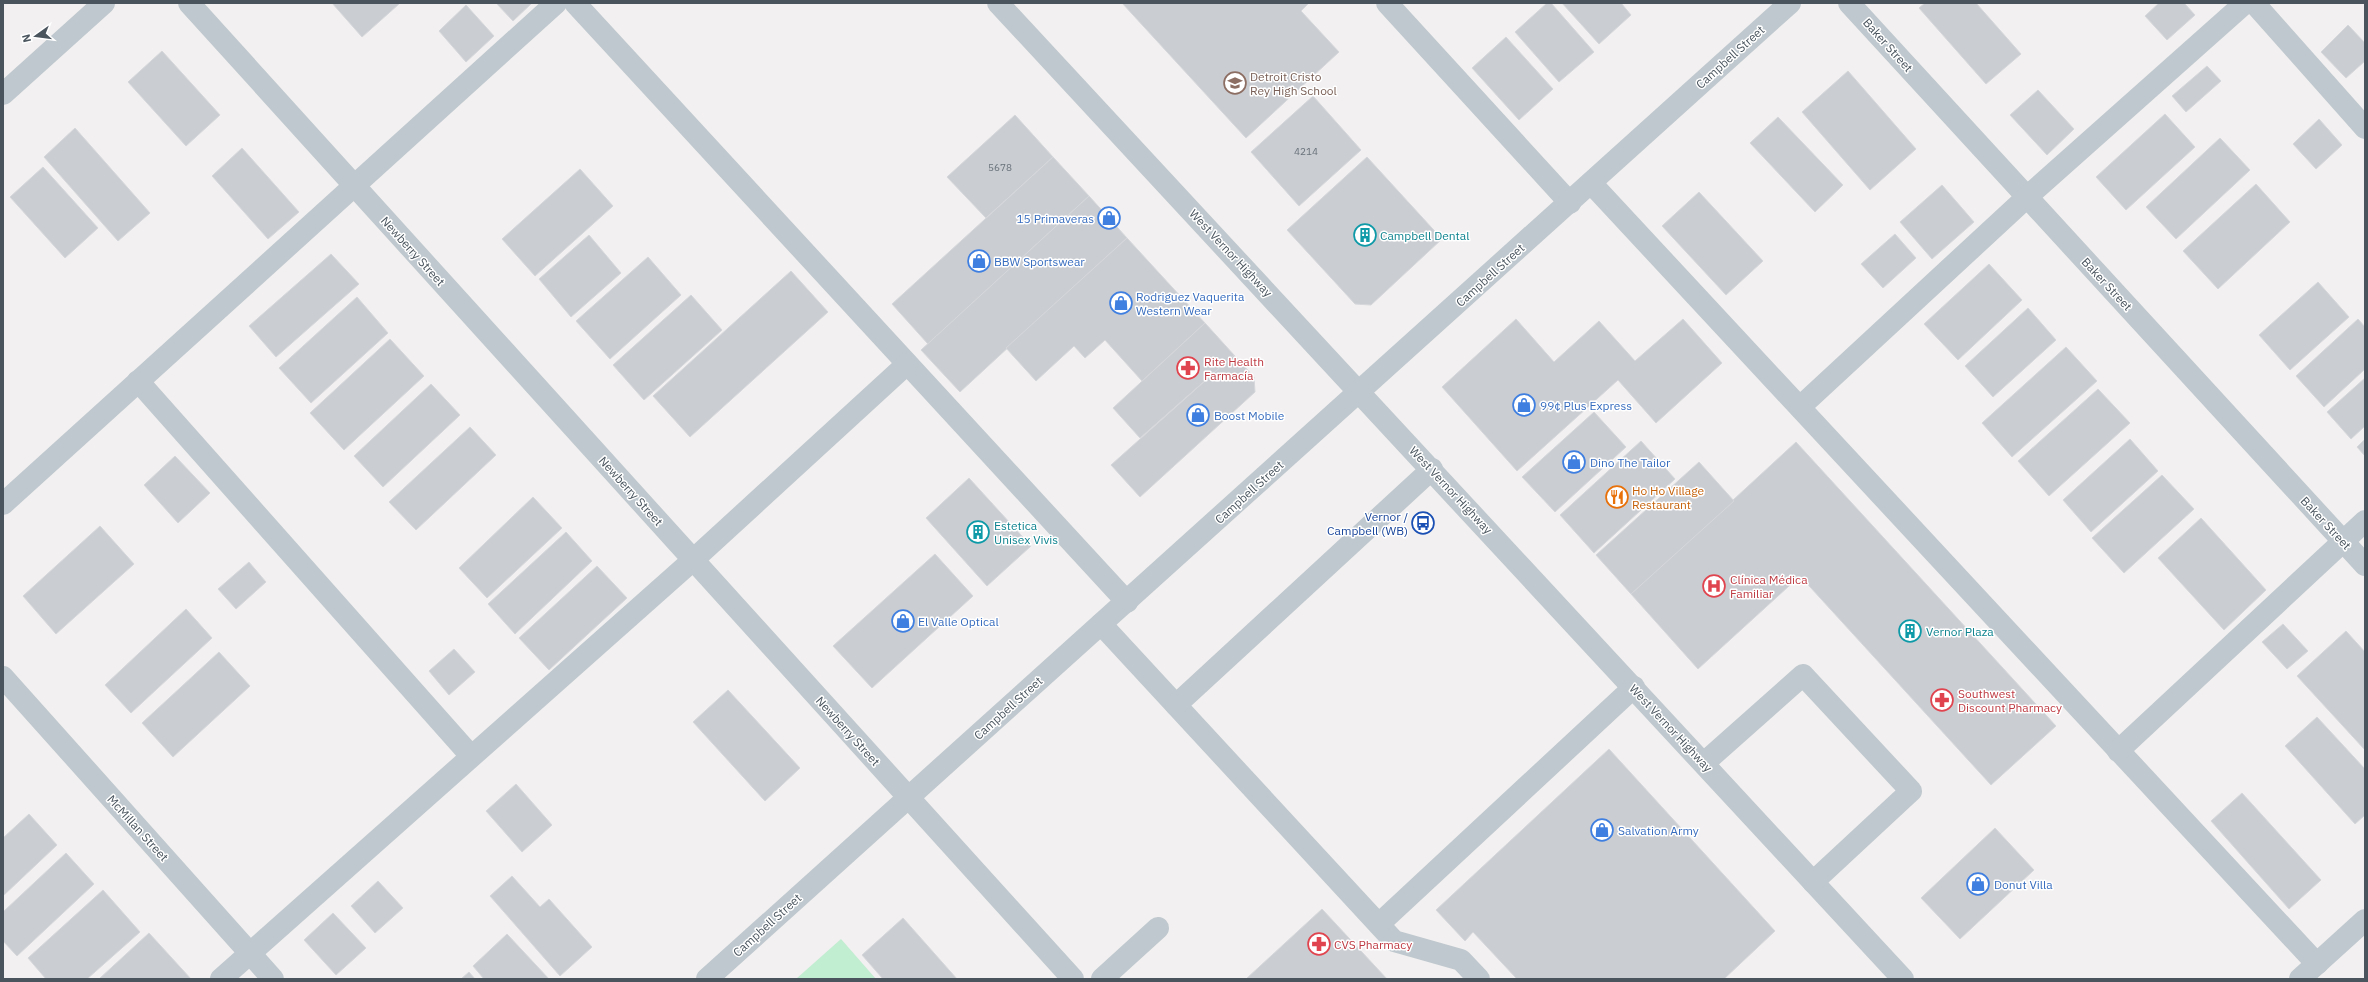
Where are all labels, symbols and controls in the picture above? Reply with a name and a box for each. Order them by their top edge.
street label: Baker Street [1860,15,1916,75]
north arrow [16,16,56,56]
street label: Campbell Street [1693,22,1767,92]
text: N [19,33,34,44]
place label: Detroit Cristo Rey High School [1250,69,1337,98]
school or university icon: Detroit Cristo Rey High School [1222,70,1248,96]
house number: 4214 [1294,145,1318,158]
house number: 5678 [988,161,1012,174]
shop icon: 15 Primaveras [1096,205,1122,231]
street label: West Vernor Highway [1186,206,1276,300]
place label: 15 Primaveras [1016,211,1094,226]
street label: Newberry Street [378,213,448,289]
building icon: Campbell Dental [1352,222,1378,248]
place label: Campbell Dental [1380,228,1470,243]
street label: Campbell Street [1453,240,1527,310]
shop icon: BBW Sportswear [966,248,992,274]
place label: BBW Sportswear [994,254,1085,269]
street label: Baker Street [2079,254,2135,314]
place label: Rodriguez Vaquerita Western Wear [1136,289,1245,318]
shop icon: Rodriguez Vaquerita Western Wear [1108,290,1134,316]
place label: Rite Health Farmacía [1204,354,1264,383]
pharmacy icon: Rite Health Farmacía [1175,355,1201,381]
shop icon: 99¢ Plus Express [1511,392,1537,418]
place label: 99¢ Plus Express [1540,398,1632,413]
shop icon: Boost Mobile [1185,402,1211,428]
place label: Boost Mobile [1214,408,1285,423]
street label: West Vernor Highway [1406,443,1496,537]
shop icon: Dino The Tailor [1561,449,1587,475]
street label: Newberry Street [596,453,666,529]
place label: Dino The Tailor [1590,455,1671,470]
street label: Campbell Street [1212,457,1286,527]
place label: Ho Ho Village Restaurant [1632,483,1705,512]
restaurant icon: Ho Ho Village Restaurant [1604,484,1630,510]
street label: Baker Street [2298,493,2354,553]
place label: Vernor / Campbell (WB) [1327,509,1408,538]
bus stop icon: Vernor / Campbell (WB) [1410,510,1436,536]
place label: Estetica Unisex Vivis [994,518,1058,547]
building icon: Estetica Unisex Vivis [965,519,991,545]
place label: Clínica Médica Familiar [1730,572,1808,601]
hospital icon: Clínica Médica Familiar [1701,573,1727,599]
shop icon: El Valle Optical [890,608,916,634]
place label: El Valle Optical [918,614,999,629]
building icon: Vernor Plaza [1897,618,1923,644]
place label: Vernor Plaza [1926,624,1994,639]
street label: Campbell Street [971,673,1045,743]
street label: West Vernor Highway [1626,681,1716,775]
place label: Southwest Discount Pharmacy [1958,686,2062,715]
pharmacy icon: Southwest Discount Pharmacy [1929,687,1955,713]
street label: Newberry Street [813,693,883,769]
street label: McMillan Street [104,792,172,864]
shop icon: Salvation Army [1589,817,1615,843]
place label: Salvation Army [1618,823,1699,838]
shop icon: Donut Villa [1965,871,1991,897]
place label: Donut Villa [1994,877,2053,892]
street label: Campbell Street [730,890,804,960]
pharmacy icon: CVS Pharmacy [1306,931,1332,957]
place label: CVS Pharmacy [1334,937,1412,952]

